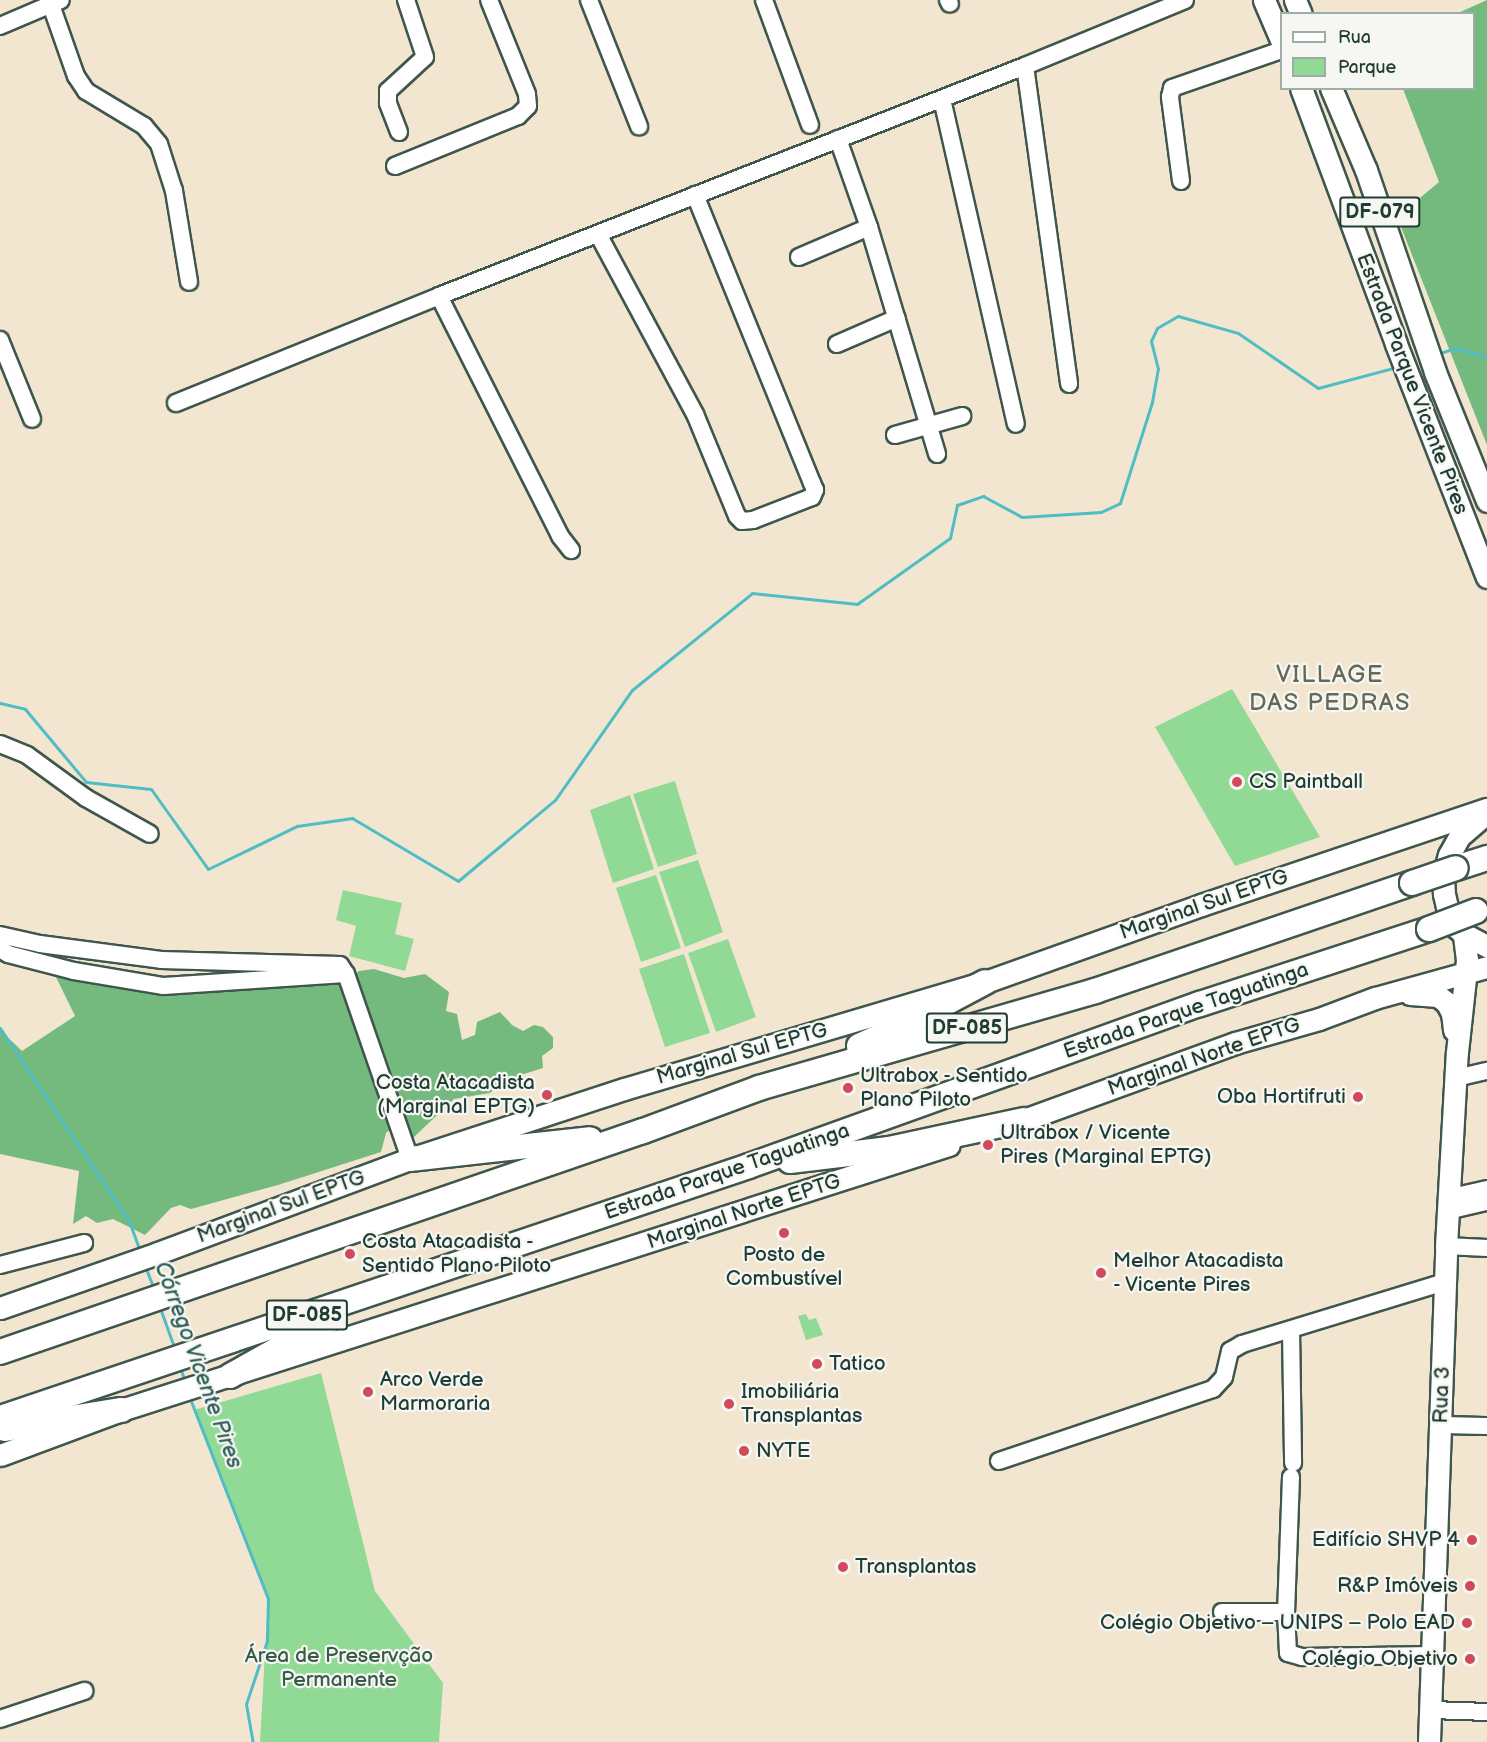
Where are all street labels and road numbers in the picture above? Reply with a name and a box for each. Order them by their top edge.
road number: DF-079 [1338,195,1422,229]
street label: Estrada Parque Vicente Pires [1350,250,1474,518]
street label: Marginal Sul EPTG [1116,864,1292,946]
street label: Estrada Parque Taguatinga [1060,957,1312,1065]
road number: DF-085 [925,1011,1009,1045]
street label: Marginal Norte EPTG [1104,1012,1304,1102]
street label: Marginal Sul EPTG [653,1017,831,1091]
street label: Estrada Parque Taguatinga [601,1118,853,1226]
street label: Marginal Sul EPTG [193,1165,369,1249]
street label: Marginal Norte EPTG [644,1169,844,1255]
road number: DF-085 [265,1298,349,1332]
street label: Rua 3 [1428,1366,1456,1424]

